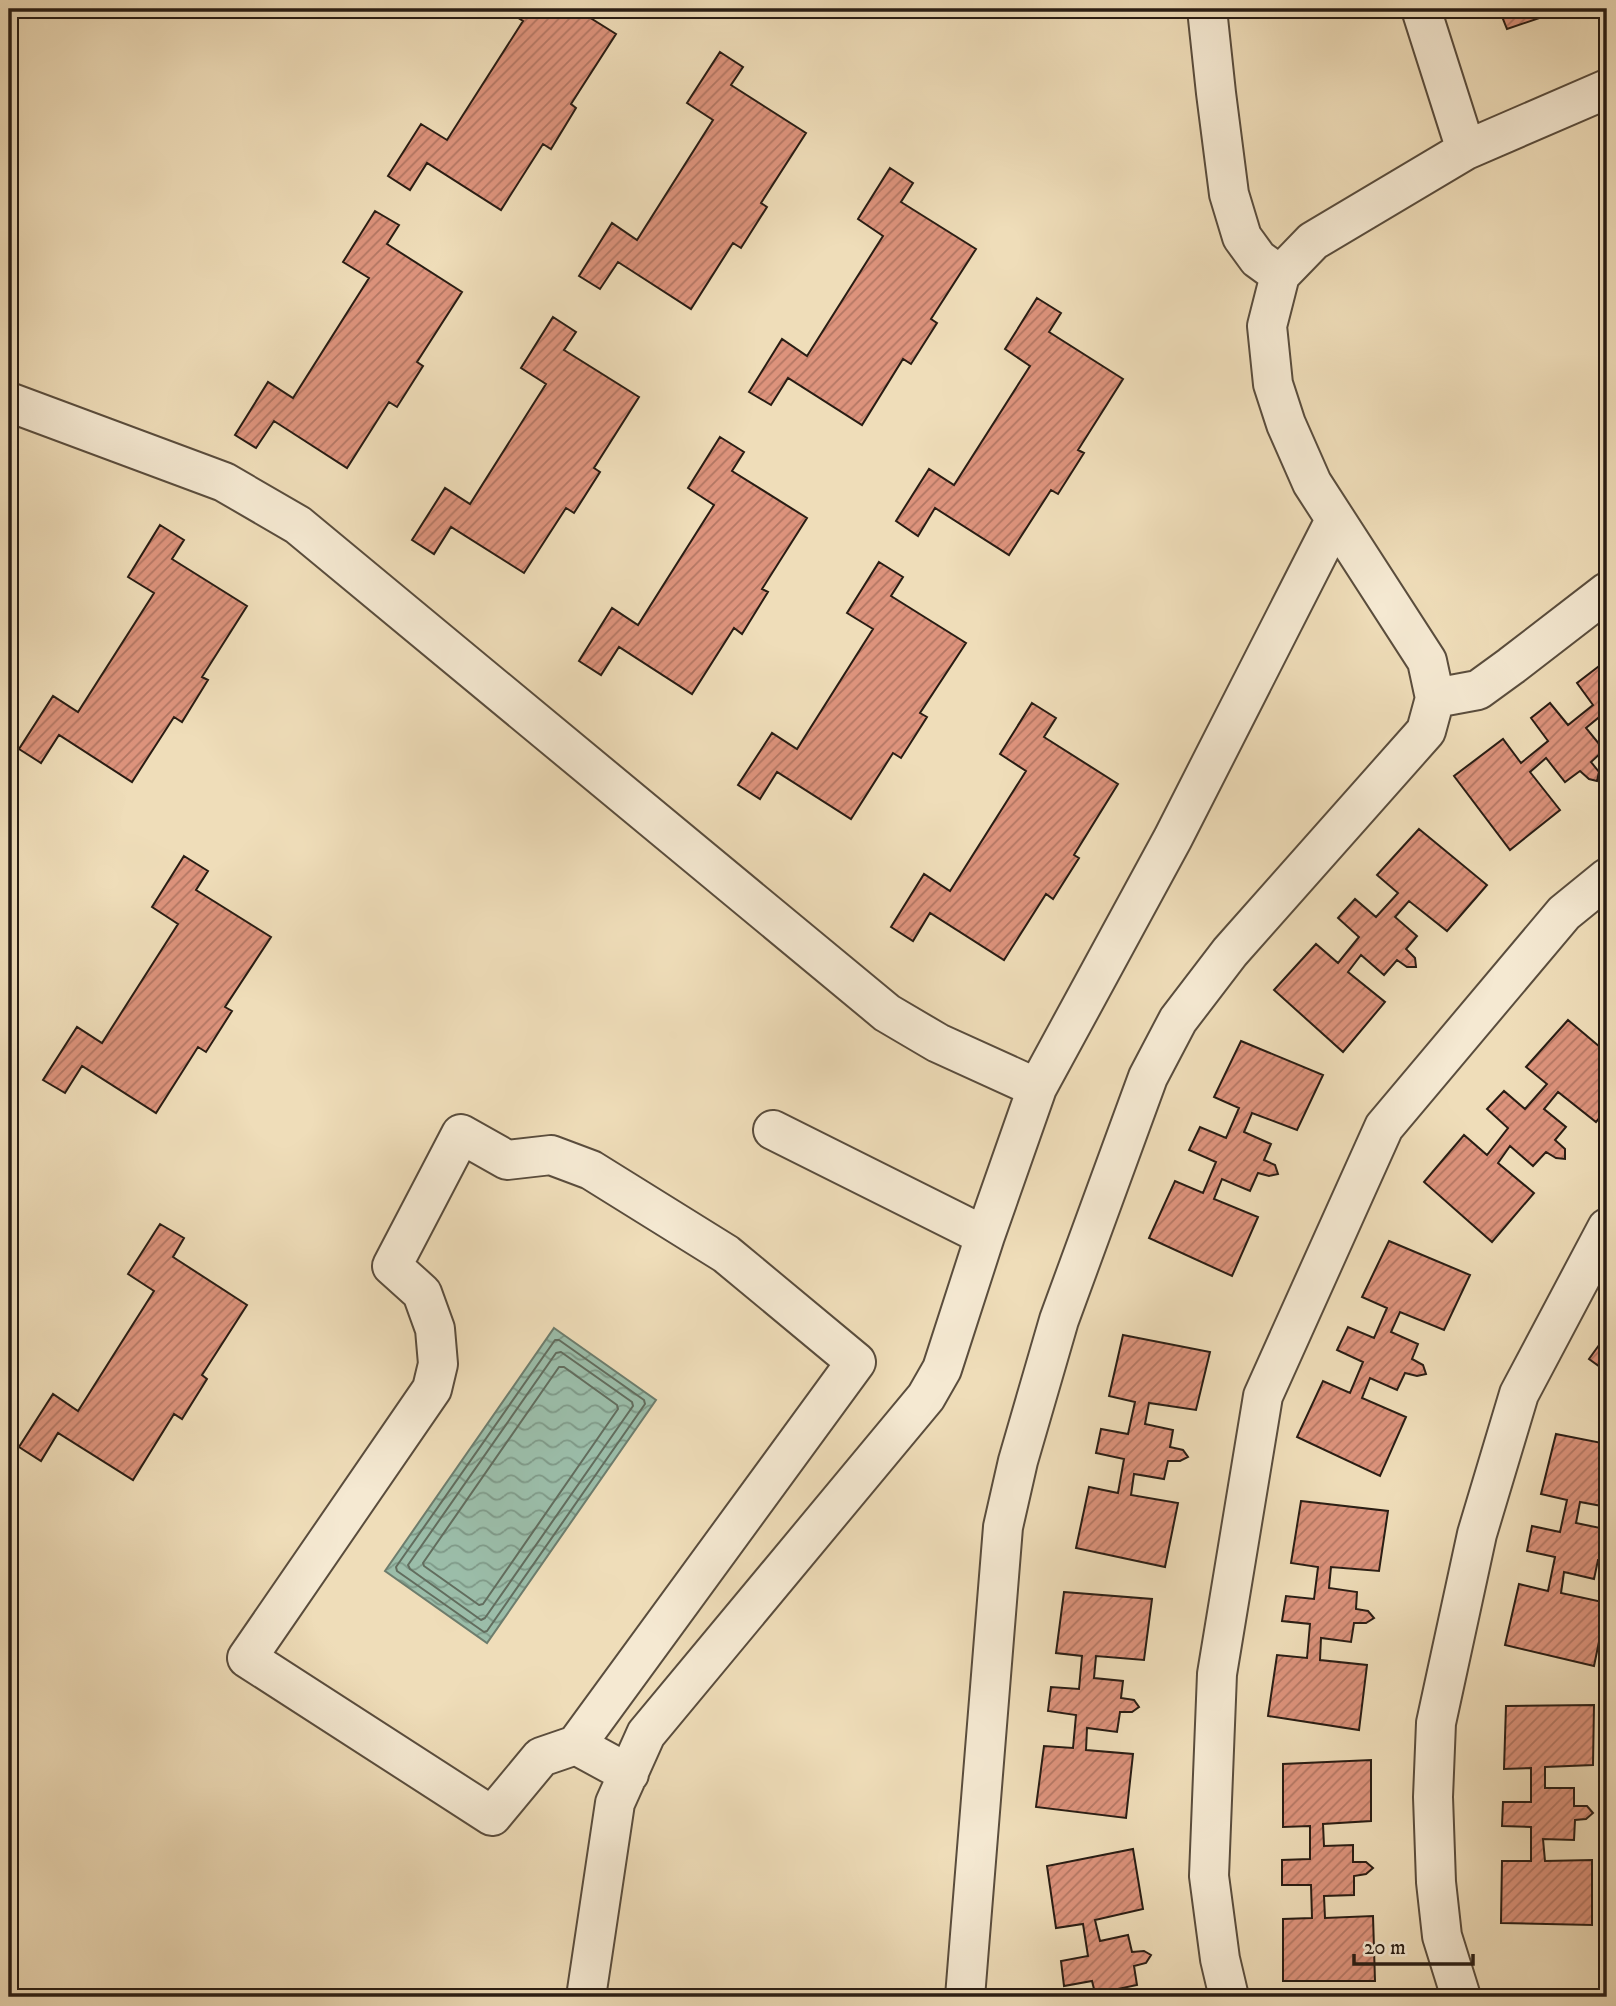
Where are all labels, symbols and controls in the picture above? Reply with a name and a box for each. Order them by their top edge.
scale bar [1354,1922,1472,1966]
text: 20 m [1364,1935,1406,1961]

